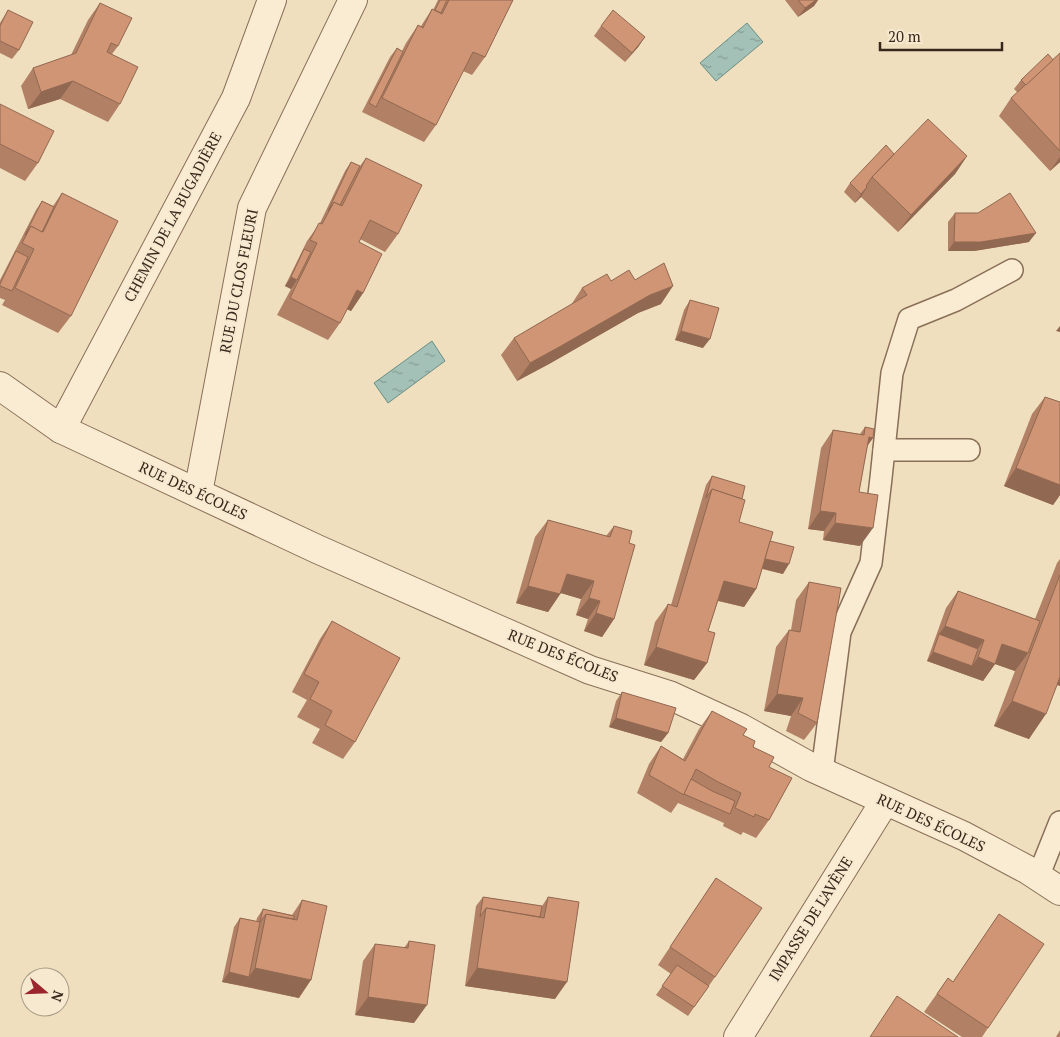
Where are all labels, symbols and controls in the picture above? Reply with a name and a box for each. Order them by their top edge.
scale bar [880,20,1002,52]
text: 20 m [888,26,921,46]
street label: CHEMIN DE LA BUGADIÈRE [119,128,226,305]
street label: RUE DU CLOS FLEURI [214,207,262,355]
street label: RUE DES ÉCOLES [136,456,251,524]
street label: RUE DES ÉCOLES [505,624,621,686]
street label: RUE DES ÉCOLES [874,788,989,856]
street label: IMPASSE DE L'AVÈNE [764,852,857,984]
north arrow [20,967,70,1017]
text: N [47,988,68,1005]

